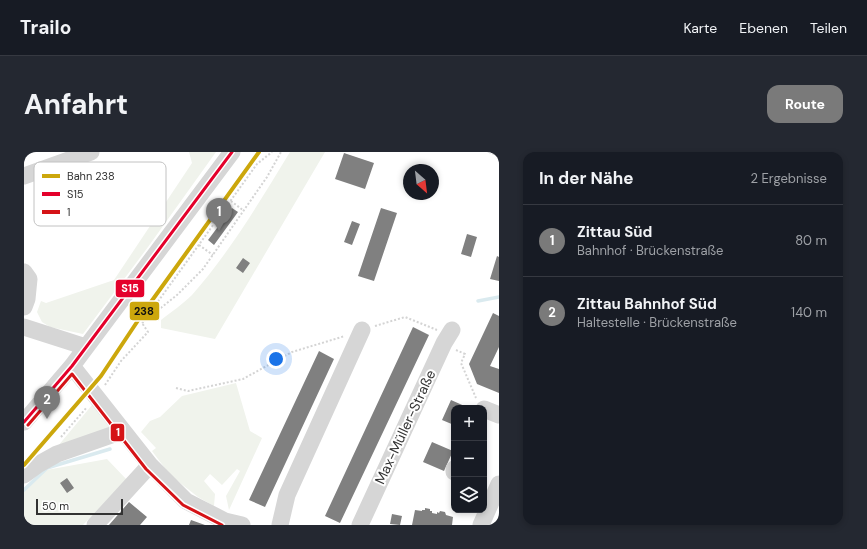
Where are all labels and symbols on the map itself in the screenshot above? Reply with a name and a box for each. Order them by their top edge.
legend [34,162,166,226]
north arrow [403,164,439,200]
text: Bahn 238 [67,169,115,183]
text: S15 [67,187,84,201]
pin: 1 [206,198,232,231]
text: 1 [67,205,70,219]
line badge: S15 [115,279,145,298]
text: S15 [121,281,139,295]
line badge: 238 [129,301,160,321]
text: 238 [134,304,154,318]
your location [266,349,286,369]
street label: Max-Müller-Straße [371,367,439,487]
pin: 2 [34,386,60,419]
line badge: 1 [110,423,125,442]
text: 1 [116,425,120,439]
scale bar [36,497,123,516]

